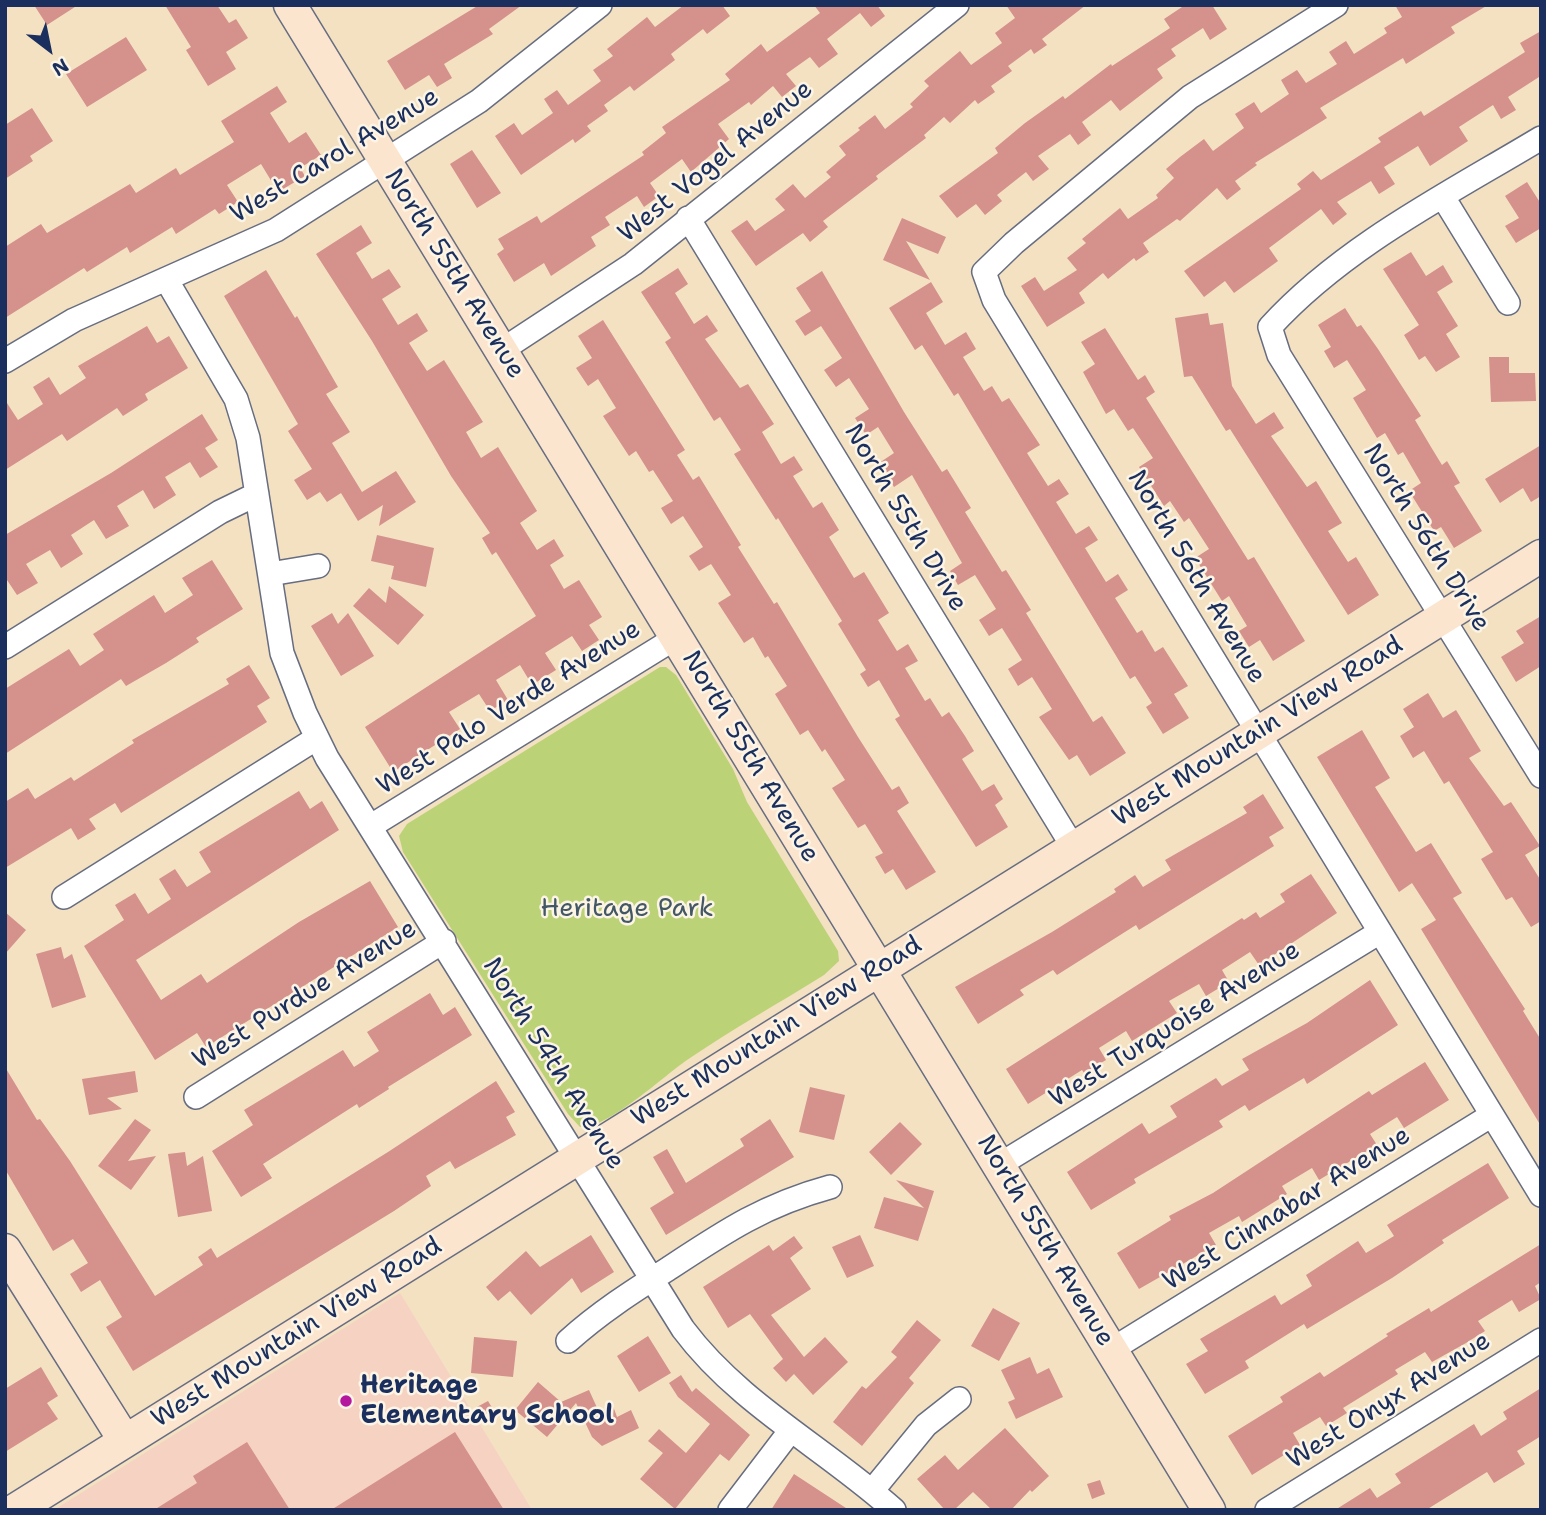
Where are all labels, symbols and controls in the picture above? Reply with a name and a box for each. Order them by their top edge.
north arrow [14,14,84,84]
text: N [47,53,73,82]
street label: West Vogel Avenue [613,74,819,250]
street label: West Carol Avenue [225,81,445,231]
street label: North 55th Avenue [377,163,531,385]
street label: North 55th Drive [837,418,973,618]
street label: North 56th Drive [1356,438,1496,638]
street label: North 56th Avenue [1120,465,1272,689]
street label: West Palo Verde Avenue [371,614,647,802]
street label: West Mountain View Road [1107,630,1409,834]
street label: North 55th Avenue [674,646,826,868]
park label: Heritage Park [540,893,714,925]
street label: West Purdue Avenue [187,913,423,1077]
street label: West Mountain View Road [626,930,928,1134]
street label: West Turquoise Avenue [1044,935,1306,1115]
street label: North 54th Avenue [475,952,631,1176]
street label: West Cinnabar Avenue [1158,1120,1416,1298]
street label: North 55th Avenue [969,1130,1121,1352]
street label: West Mountain View Road [146,1231,448,1435]
street label: West Onyx Avenue [1281,1326,1497,1476]
place label: Heritage Elementary School [360,1370,614,1432]
marker: Heritage Elementary School [338,1393,354,1409]

